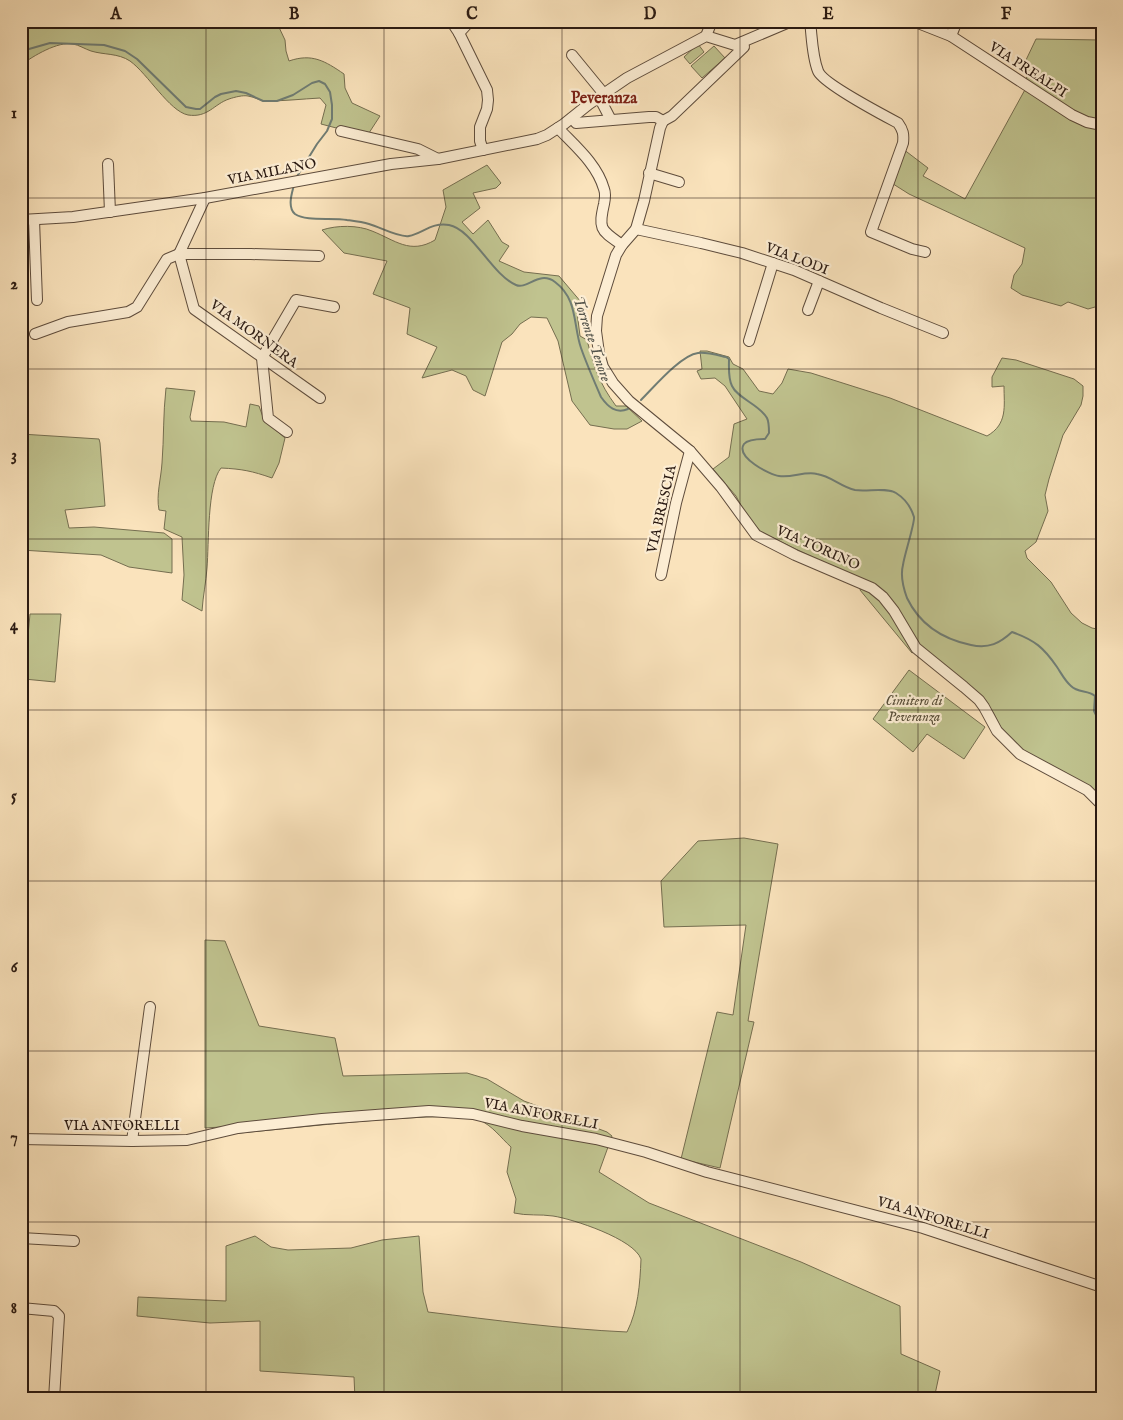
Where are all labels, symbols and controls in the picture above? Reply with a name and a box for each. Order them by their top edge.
text: A [110,5,123,25]
text: B [289,5,300,25]
text: C [466,5,478,25]
text: D [644,5,657,25]
text: E [822,5,834,25]
text: F [1001,5,1012,25]
street label: VIA PREALPI [985,38,1070,102]
district label: Peveranza [571,89,638,109]
text: 1 [11,104,17,124]
street label: VIA MILANO [225,155,318,190]
street label: VIA LODI [762,238,831,279]
text: 2 [10,275,18,295]
water label: Torrente Tenore [569,294,615,384]
street label: VIA MORNERA [206,295,302,372]
text: 3 [11,446,17,466]
street label: VIA BRESCIA [643,463,681,556]
street label: VIA TORINO [773,521,863,575]
text: 4 [10,616,19,636]
park label: Cimitero di Peveranza [885,692,944,726]
text: 5 [11,787,17,807]
text: 6 [11,958,19,978]
street label: VIA ANFORELLI [481,1094,600,1134]
street label: VIA ANFORELLI [63,1117,180,1135]
text: 7 [10,1128,18,1148]
street label: VIA ANFORELLI [874,1192,991,1244]
text: 8 [11,1299,17,1319]

